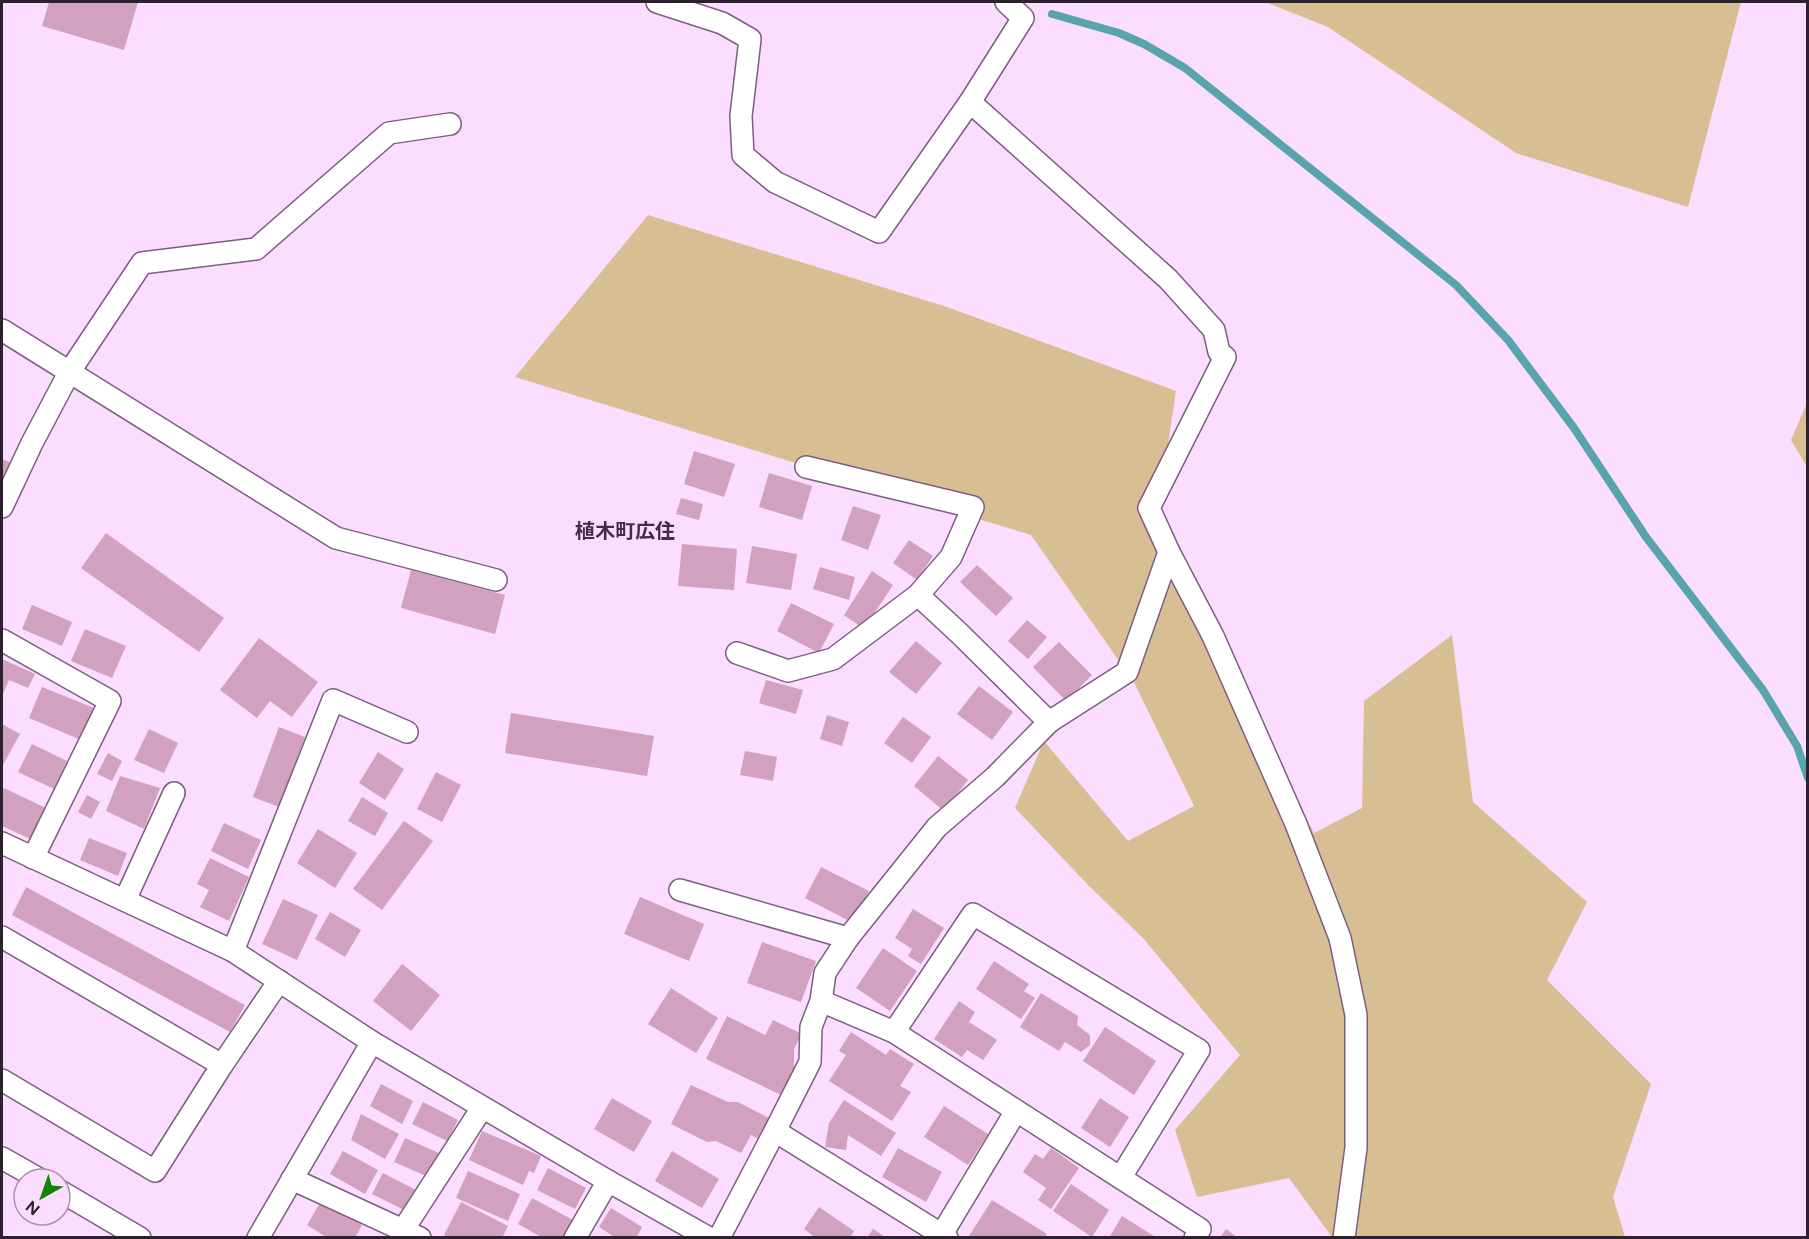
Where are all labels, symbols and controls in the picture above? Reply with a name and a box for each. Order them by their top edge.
district label: 植木町広住 [575,519,675,543]
north arrow [12,1167,72,1227]
text: N [22,1197,44,1219]

